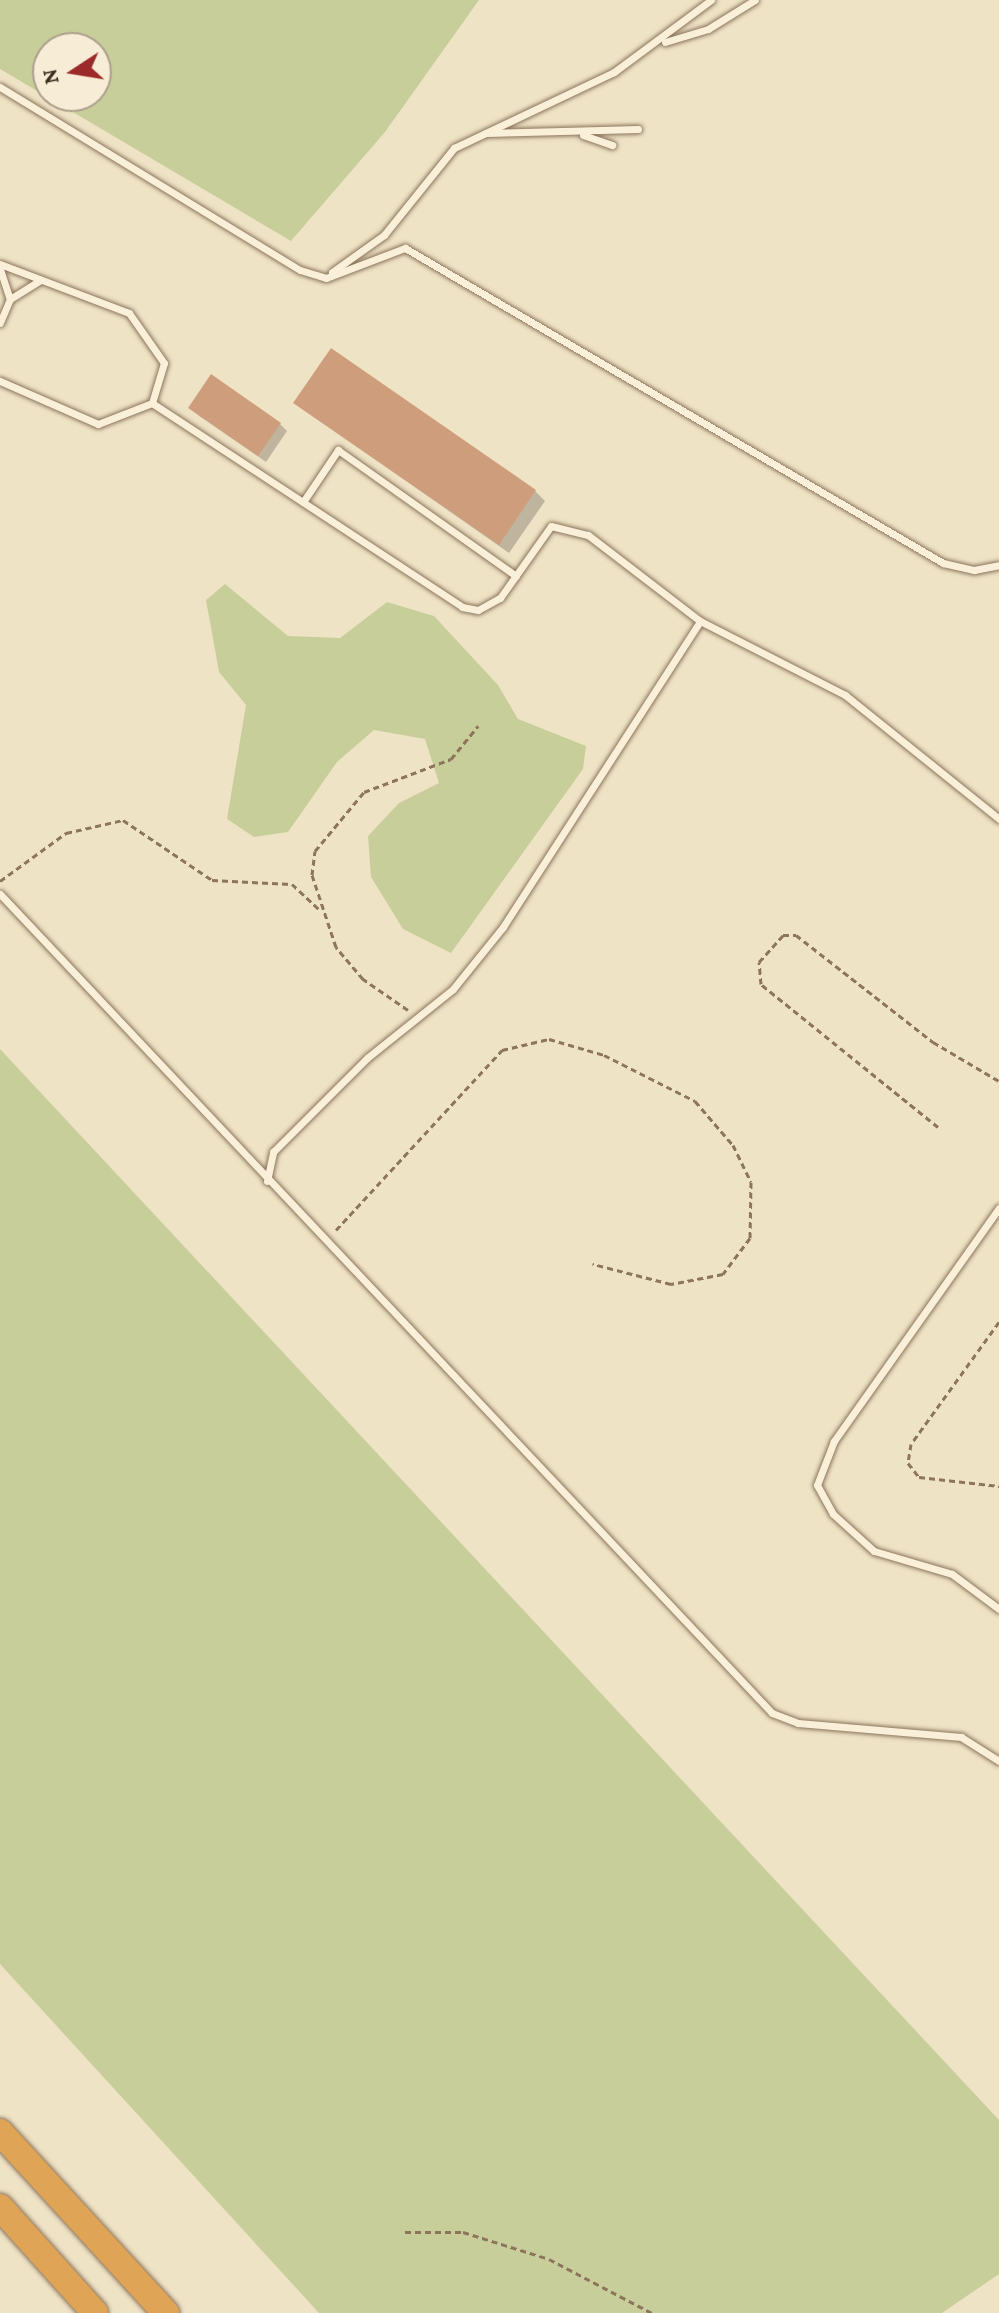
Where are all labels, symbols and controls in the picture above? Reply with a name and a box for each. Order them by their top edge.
north arrow [32,32,112,112]
text: N [36,67,64,87]

